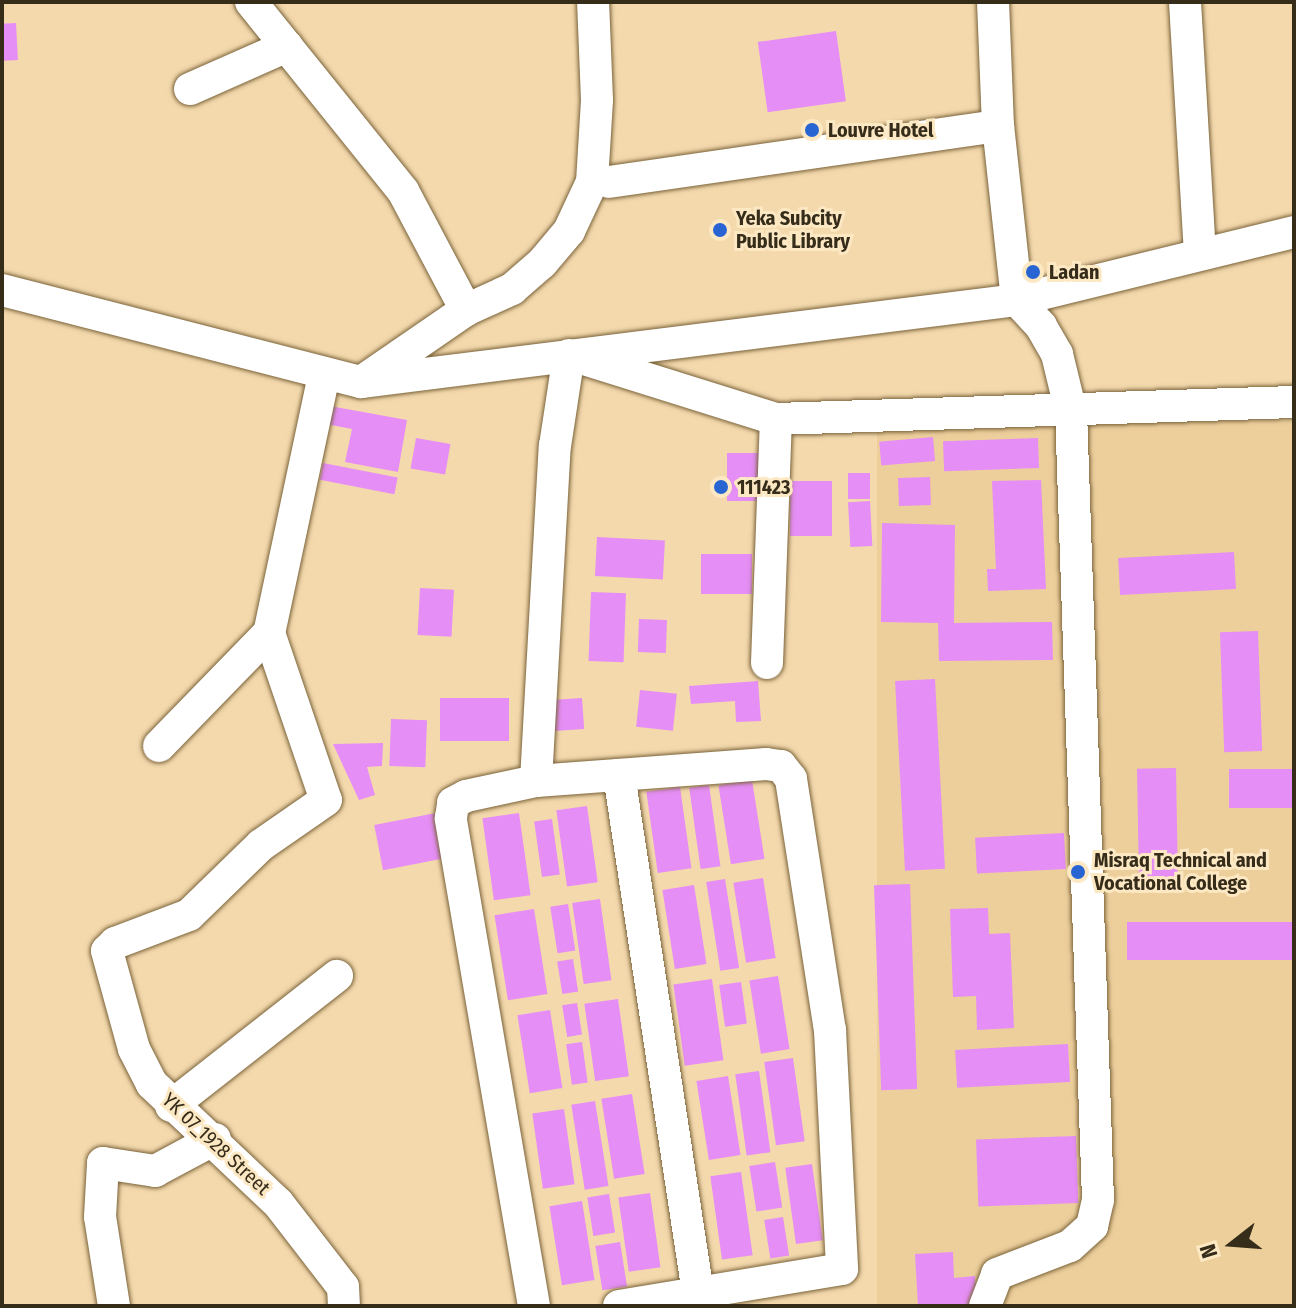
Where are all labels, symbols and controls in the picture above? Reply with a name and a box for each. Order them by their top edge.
place label: Louvre Hotel [828,118,933,142]
marker: Louvre Hotel [803,121,821,139]
place label: Yeka Subcity Public Library [736,206,850,253]
marker: Yeka Subcity Public Library [711,221,729,239]
place label: Ladan [1049,260,1099,284]
marker: Ladan [1024,263,1042,281]
place label: 111423 [737,475,790,499]
marker: 111423 [712,478,730,496]
place label: Misraq Technical and Vocational College [1094,848,1267,895]
marker: Misraq Technical and Vocational College [1069,863,1087,881]
street label: YK 07_1928 Street [157,1088,275,1200]
north arrow [1192,1204,1272,1284]
text: N [1194,1241,1223,1261]

